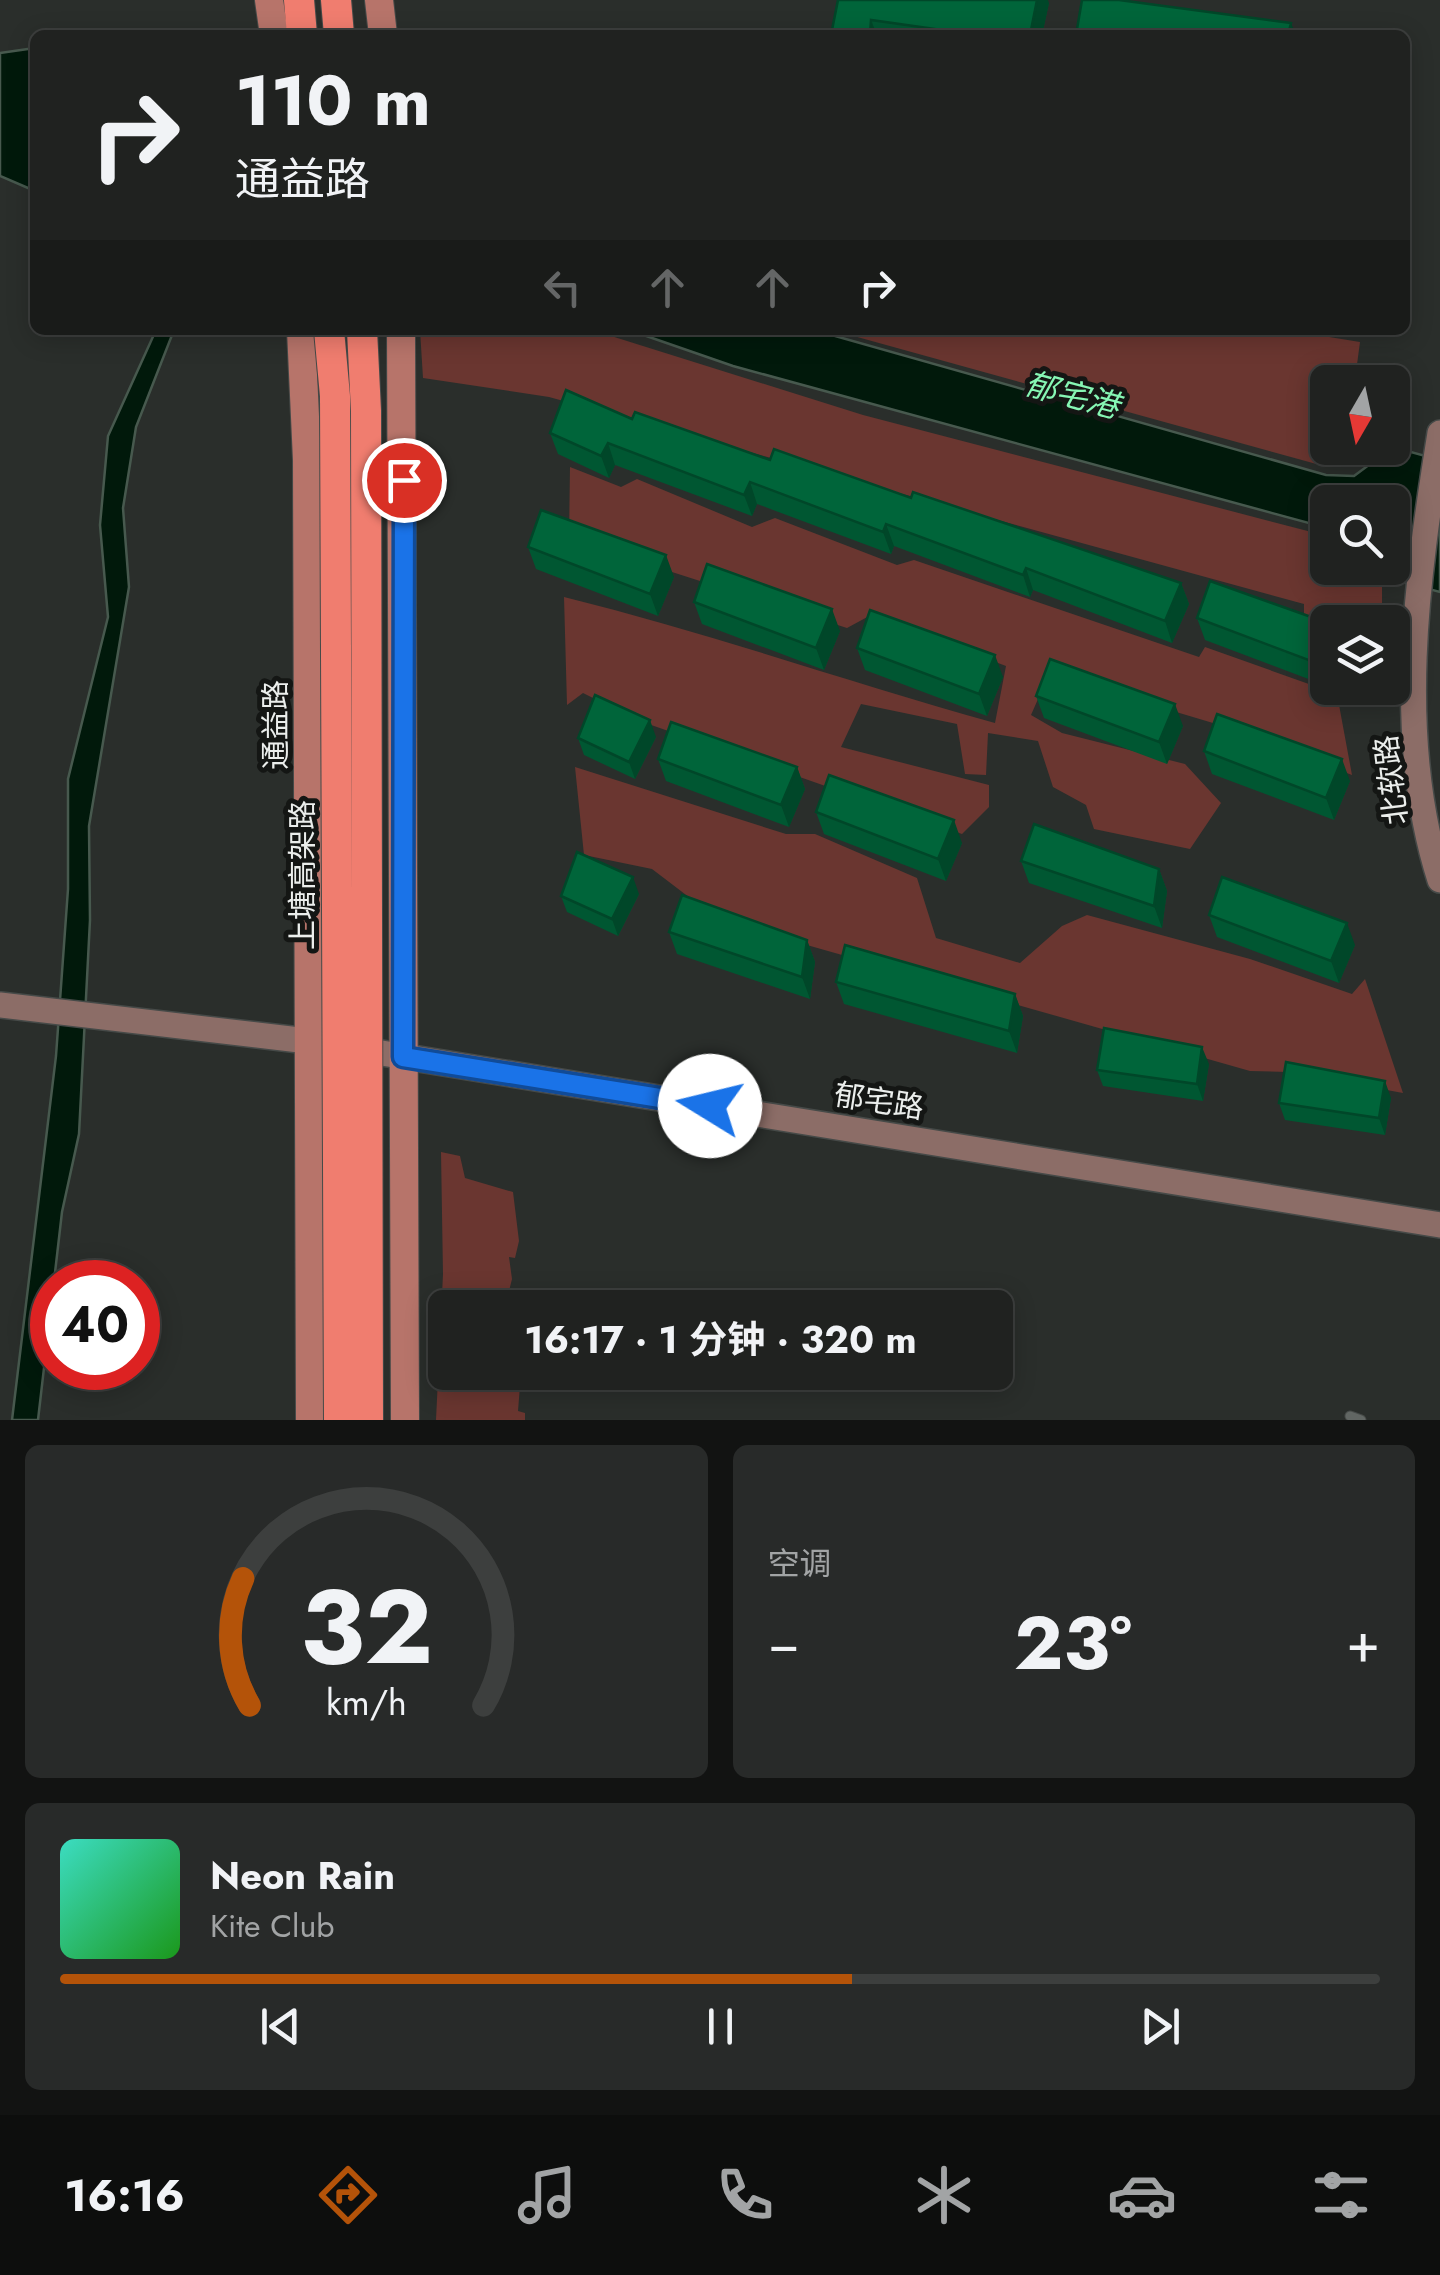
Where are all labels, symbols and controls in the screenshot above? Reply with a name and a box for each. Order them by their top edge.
text: 110 m [235,50,431,151]
icon: right [70,70,200,200]
text: 通益路 [235,147,370,212]
icon: left [535,260,590,315]
icon: ahead [640,260,695,315]
icon: ahead [745,260,800,315]
icon: right [850,260,905,315]
water label: 郁宅港 [1020,360,1128,431]
north arrow [1310,365,1410,465]
map controls [1310,365,1410,705]
pin [362,438,447,523]
icon: arrive [377,453,432,508]
button: search [1310,485,1410,585]
button: layers [1310,605,1410,705]
street label: 通益路 [254,680,297,770]
street label: 北软路 [1364,733,1418,827]
street label: 上塘高架路 [281,800,324,950]
position arrow [658,1054,762,1158]
street label: 郁宅路 [831,1073,927,1129]
speed limit sign: 40 [30,1260,160,1390]
text: 16:17 · 1 分钟 · 320 m [524,1312,917,1367]
text: 空调 [768,1541,832,1587]
text: 32 [300,1552,433,1702]
text: 23° [1014,1589,1132,1697]
text: − [768,1603,800,1683]
text: + [1346,1603,1380,1683]
text: km/h [326,1677,407,1728]
text: Neon Rain [210,1848,395,1903]
text: Kite Club [210,1903,334,1949]
icon: previous [253,1999,308,2054]
icon: pause [693,1999,748,2054]
icon: next [1133,1999,1188,2054]
icon: directions [313,2160,383,2230]
icon: music [512,2160,582,2230]
icon: phone [710,2160,780,2230]
icon: climate [909,2160,979,2230]
icon: car [1107,2160,1177,2230]
icon: filters [1306,2160,1376,2230]
text: 16:16 [64,2163,185,2228]

